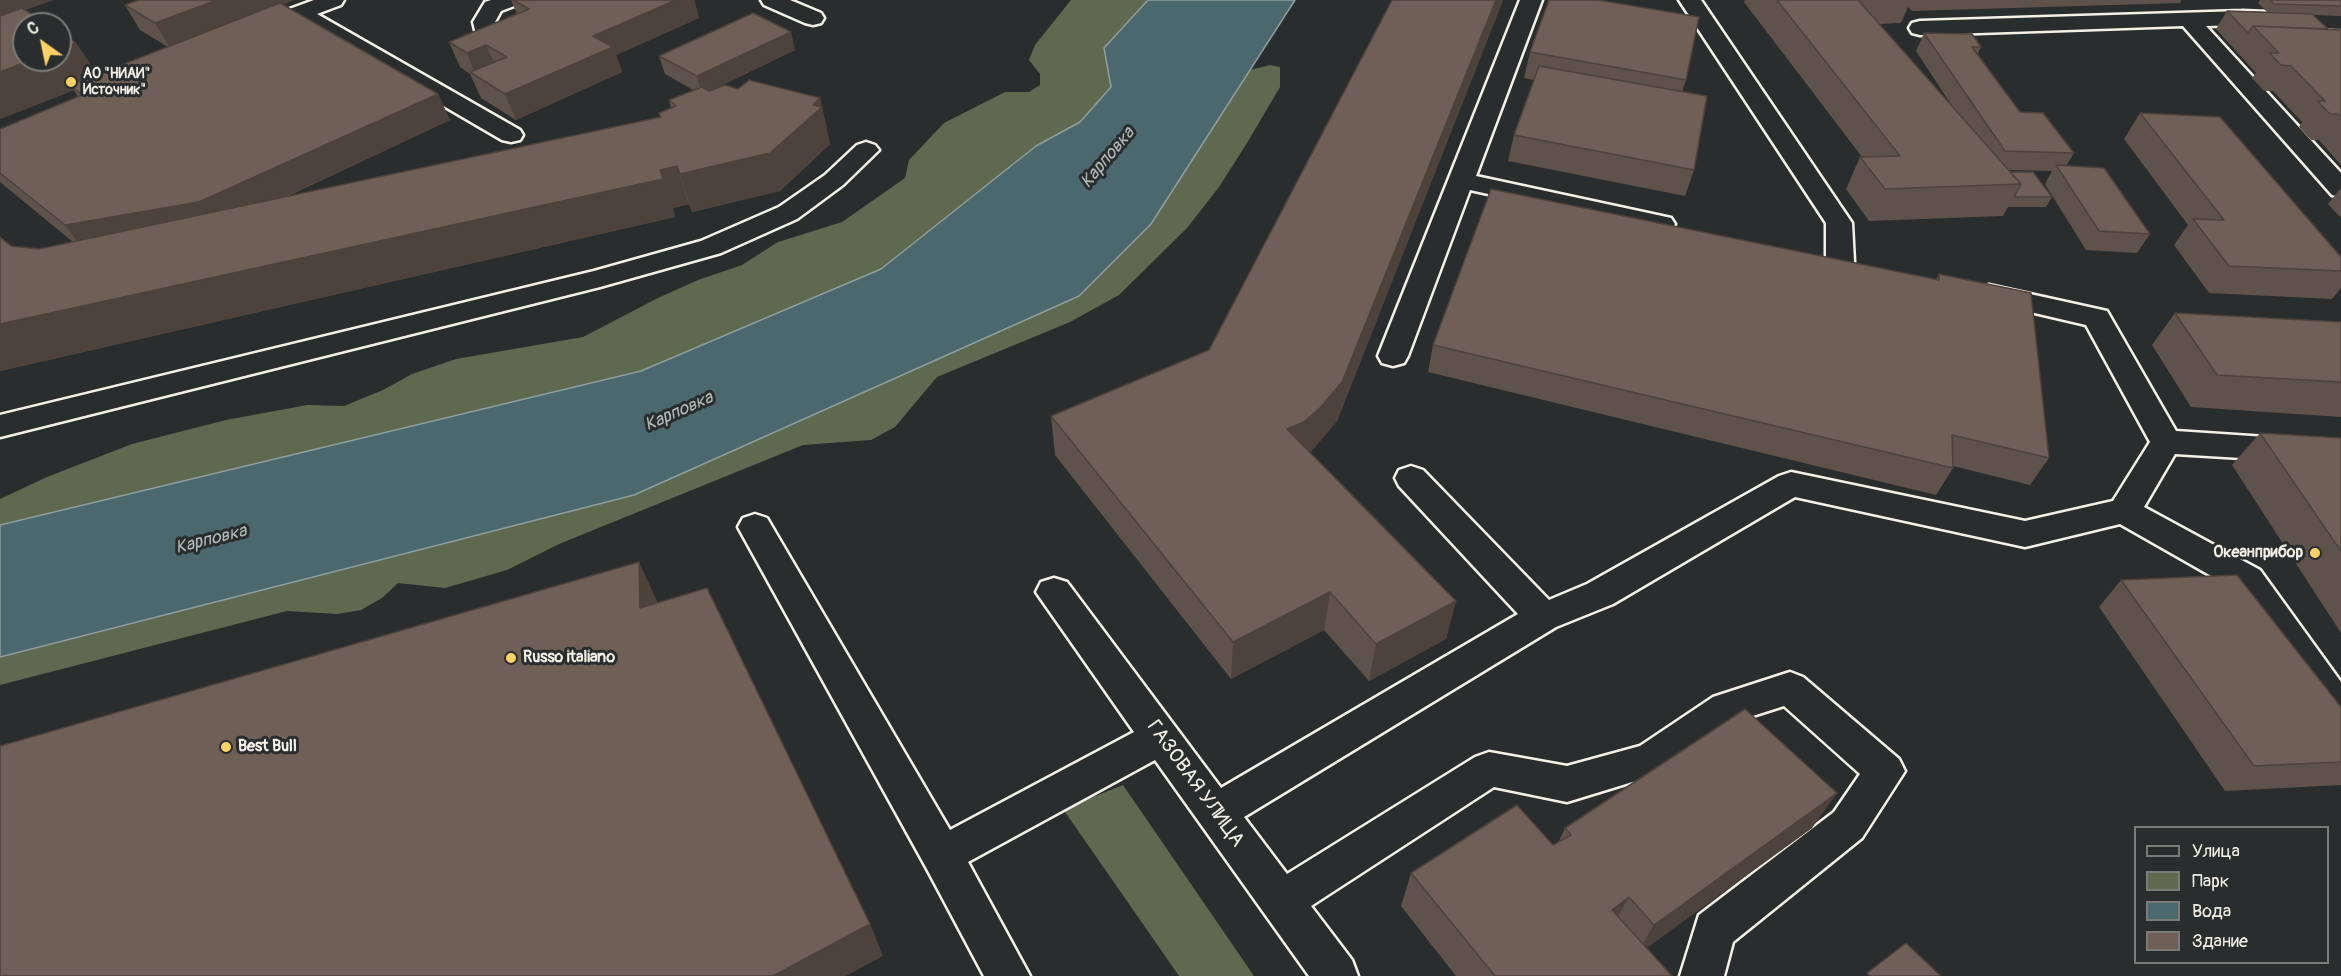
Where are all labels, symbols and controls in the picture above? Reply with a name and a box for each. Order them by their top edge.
north arrow [12,12,72,72]
text: С [24,18,43,40]
place label: АО "НИАИ" Источник" [83,66,150,98]
marker: АО "НИАИ" Источник" [64,75,78,89]
water label: Карповка [1076,123,1140,193]
water label: Карповка [641,387,717,437]
water label: Карповка [173,521,249,559]
place label: Океанприбор [2213,543,2303,563]
marker: Океанприбор [2308,546,2322,560]
place label: Russo italiano [523,648,615,668]
marker: Russo italiano [504,651,518,665]
street label: ГАЗОВАЯ УЛИЦА [1141,716,1249,852]
place label: Best Bull [238,737,297,757]
marker: Best Bull [219,740,233,754]
legend [2134,826,2329,964]
text: Улица [2192,840,2240,863]
text: Парк [2192,870,2229,893]
text: Вода [2192,900,2231,923]
text: Здание [2192,930,2248,953]

